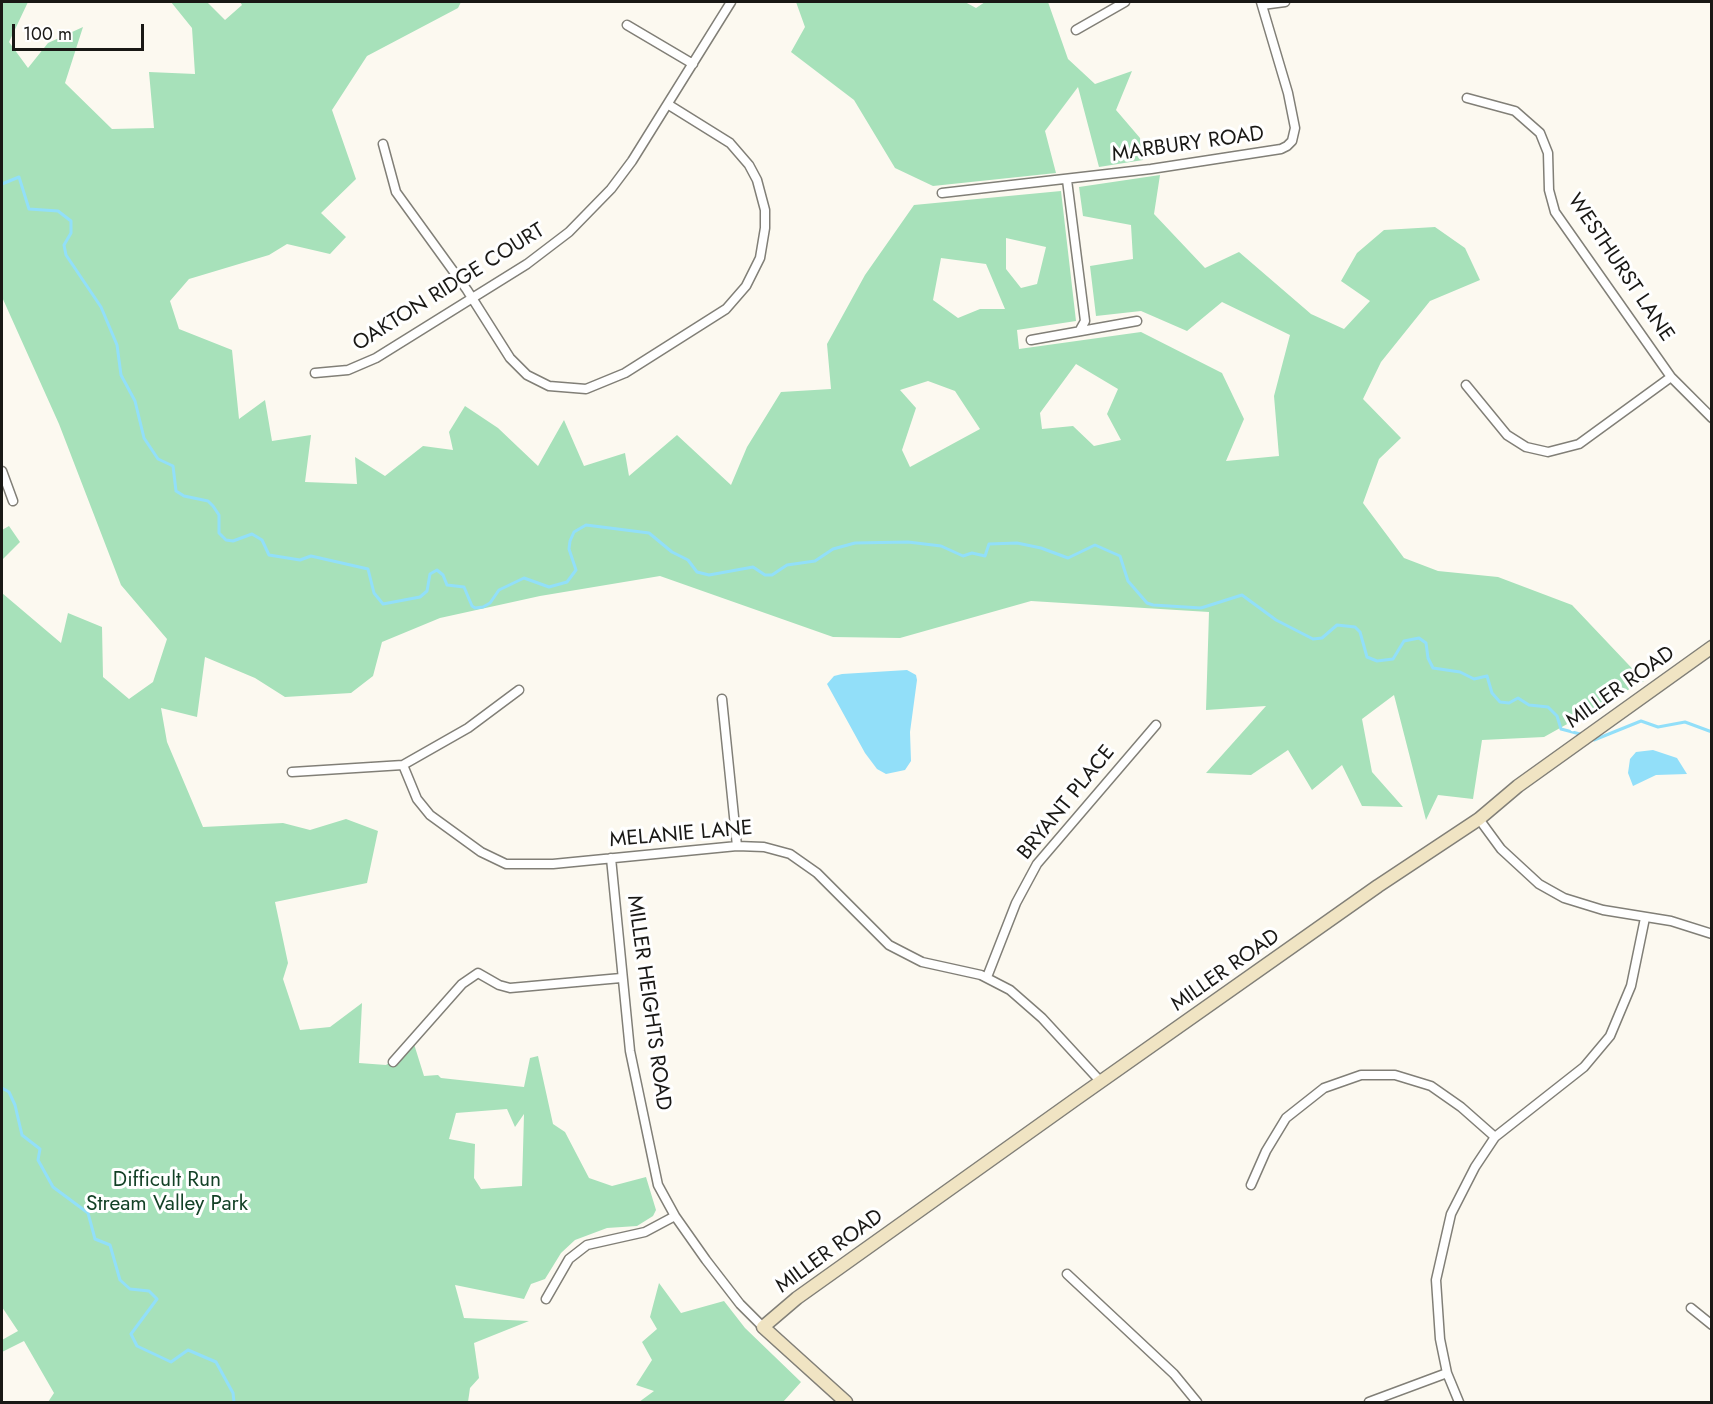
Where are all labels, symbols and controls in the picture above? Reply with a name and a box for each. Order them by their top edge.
scale bar [15,12,147,50]
text: 100 m [23,21,72,47]
street label: MARBURY ROAD [1110,122,1266,168]
street label: WESTHURST LANE [1561,189,1679,347]
street label: OAKTON RIDGE COURT [349,219,549,357]
street label: MILLER ROAD [1562,641,1680,735]
street label: BRYANT PLACE [1013,741,1121,865]
street label: MELANIE LANE [608,816,754,854]
street label: MILLER HEIGHTS ROAD [620,894,676,1112]
street label: MILLER ROAD [1167,924,1285,1018]
park label: Difficult Run Stream Valley Park [86,1168,248,1218]
street label: MILLER ROAD [771,1205,889,1299]

